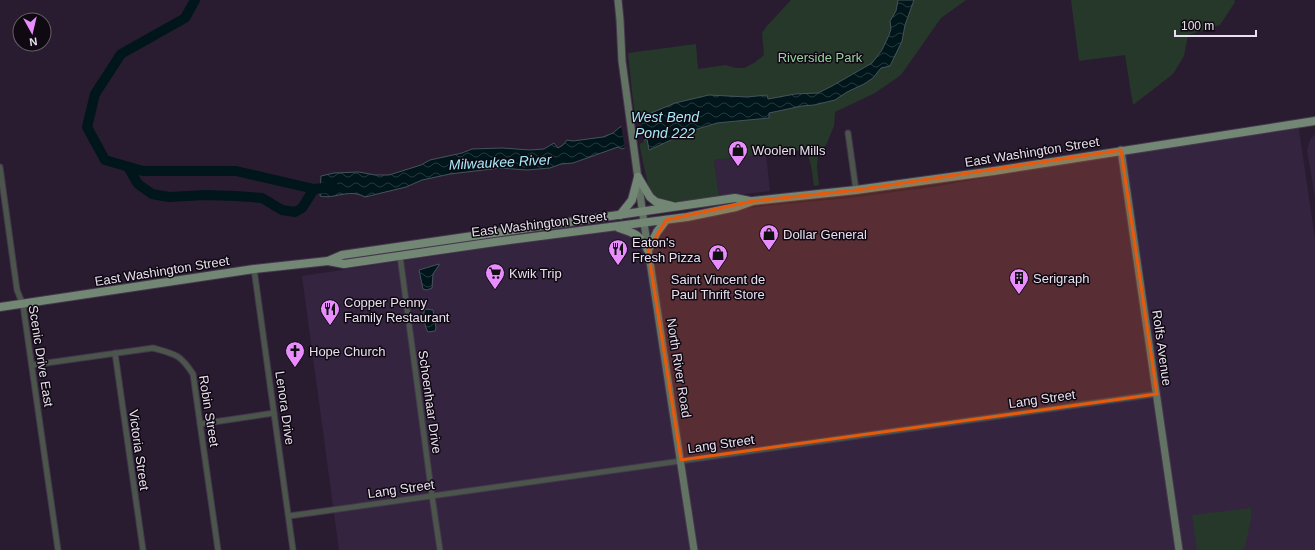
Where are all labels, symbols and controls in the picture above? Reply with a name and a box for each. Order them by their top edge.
north arrow [12,12,52,52]
scale bar [1175,12,1256,38]
text: 100 m [1181,19,1214,33]
text: N [29,35,38,48]
park label: Riverside Park [778,50,863,65]
water label: West Bend Pond 222 [631,109,700,141]
street label: East Washington Street [964,134,1101,170]
shop icon: Woolen Mills [727,139,749,167]
place label: Woolen Mills [752,143,826,158]
water label: Milwaukee River [448,151,553,173]
street label: East Washington Street [471,208,608,240]
shop icon: Dollar General [758,223,780,251]
place label: Dollar General [783,227,867,242]
place label: Eaton's Fresh Pizza [632,235,701,265]
restaurant icon: Eaton's Fresh Pizza [607,238,629,266]
shop icon: Saint Vincent de Paul Thrift Store [707,243,729,271]
street label: East Washington Street [94,253,231,289]
supermarket icon: Kwik Trip [484,262,506,290]
place label: Kwik Trip [509,266,562,281]
building icon: Serigraph [1008,267,1030,295]
place label: Serigraph [1033,271,1089,286]
place label: Saint Vincent de Paul Thrift Store [671,272,765,302]
place label: Copper Penny Family Restaurant [344,295,450,325]
restaurant icon: Copper Penny Family Restaurant [319,298,341,326]
street label: Scenic Drive East [26,304,56,408]
street label: Rolfs Avenue [1149,309,1175,387]
street label: North River Road [664,317,694,419]
church icon: Hope Church [284,340,306,368]
place label: Hope Church [309,344,386,359]
street label: Schoenhaar Drive [415,349,445,455]
street label: Lenora Drive [272,370,298,446]
street label: Robin Street [196,374,222,448]
street label: Lang Street [1008,387,1077,411]
street label: Victoria Street [126,409,152,492]
street label: Lang Street [687,432,756,456]
street label: Lang Street [367,477,436,501]

